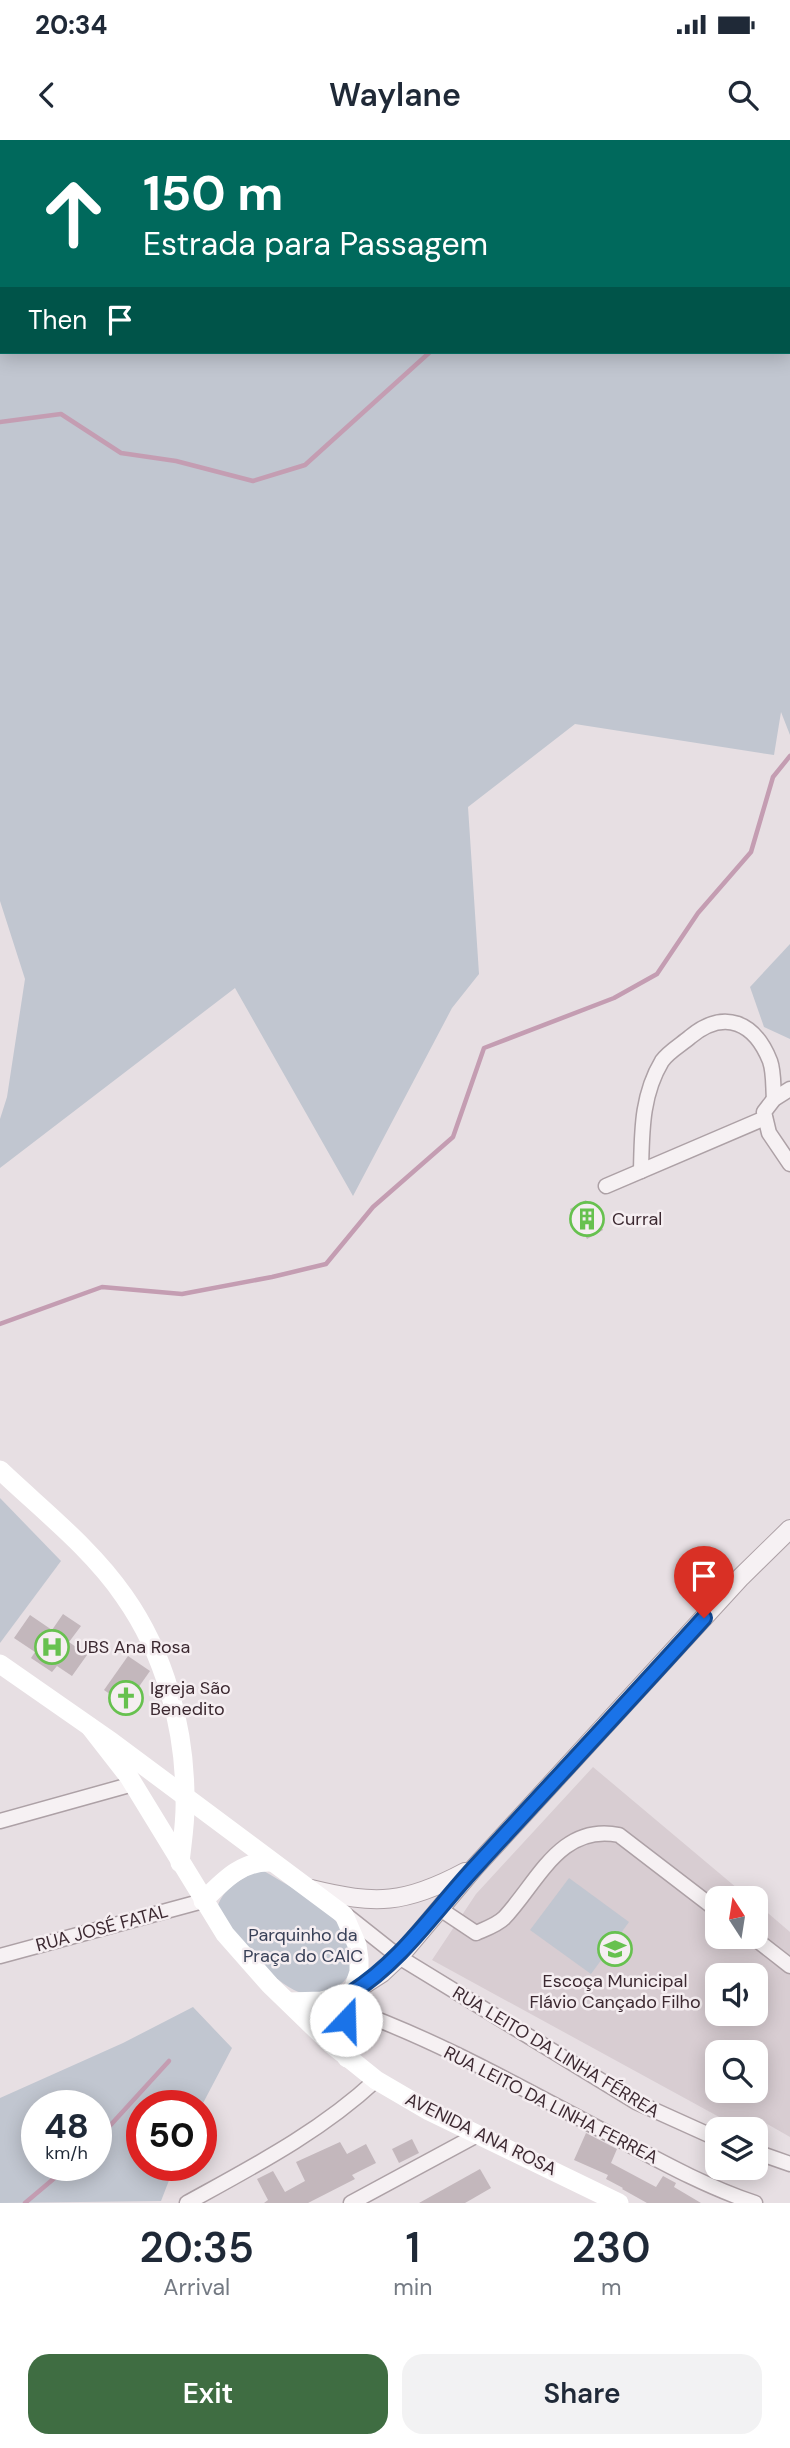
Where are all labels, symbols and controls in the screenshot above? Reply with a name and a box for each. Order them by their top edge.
text: 20:34 [35,8,107,42]
text: Waylane [329,74,461,116]
icon: back [28,76,66,114]
icon: search [724,76,762,114]
text: 150 m [143,161,283,225]
icon: ahead [28,168,119,259]
text: Estrada para Passagem [143,223,488,265]
icon: arrive [101,301,139,339]
text: Then [28,303,87,337]
building icon: Curral [568,1200,606,1238]
place label: Curral [612,1207,662,1231]
pin [674,1546,734,1618]
icon: arrive [685,1557,723,1595]
hospital icon: UBS Ana Rosa [33,1628,71,1666]
place label: UBS Ana Rosa [76,1635,190,1659]
place label: Igreja São Benedito [150,1676,231,1721]
church icon: Igreja São Benedito [107,1679,145,1717]
north arrow [705,1886,768,1950]
map controls [705,1886,768,2180]
street label: RUA JOSÉ FATAL [33,1899,171,1957]
park label: Parquinho da Praça do CAIC [243,1923,363,1968]
school or university icon: Escoça Municipal Flávio Cançado Filho [596,1930,634,1968]
button: sound [705,1963,768,2026]
place label: Escoça Municipal Flávio Cançado Filho [529,1969,701,2014]
street label: RUA LEITO DA LINHA FÉRREA [448,1981,664,2123]
position arrow [309,1983,383,2057]
street label: RUA LEITO DA LINHA FERREA [440,2040,662,2170]
button: search [705,2040,768,2103]
street label: AVENIDA ANA ROSA [401,2087,561,2181]
speed limit sign: 50 [126,2090,217,2181]
text: 48 [44,2103,89,2149]
button: layers [705,2117,768,2180]
text: km/h [45,2141,88,2165]
text: 20:35 [139,2220,254,2275]
text: 1 [406,2220,420,2275]
text: 230 [572,2220,651,2275]
text: Arrival [163,2272,230,2302]
text: min [393,2272,432,2302]
text: m [601,2272,621,2302]
button: Exit [28,2354,388,2434]
button: Share [402,2354,762,2434]

